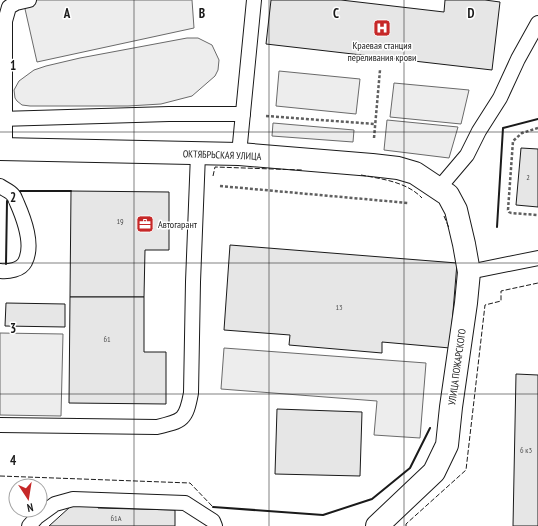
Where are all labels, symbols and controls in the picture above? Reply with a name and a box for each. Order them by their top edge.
text: A [63,5,71,22]
text: B [199,5,205,22]
text: C [333,5,339,22]
text: D [468,5,475,22]
hospital icon: Краевая станция переливания крови [372,18,392,38]
place label: Краевая станция переливания крови [348,39,416,64]
text: 1 [10,57,16,74]
street label: ОКТЯБРЬСКАЯ УЛИЦА [183,147,262,163]
house number: 2 [526,172,530,182]
text: 2 [10,189,16,206]
office icon: Автогарант [135,214,155,234]
house number: 19 [116,216,124,226]
place label: Автогарант [158,218,198,231]
house number: 13 [335,302,343,312]
text: 3 [10,320,16,337]
street label: УЛИЦА ПОЖАРСКОГО [445,328,469,406]
house number: 61 [103,334,111,344]
house number: 6 к3 [520,445,532,455]
text: 4 [10,452,17,469]
north arrow [8,478,48,518]
text: N [26,500,34,515]
house number: 61А [111,513,122,523]

